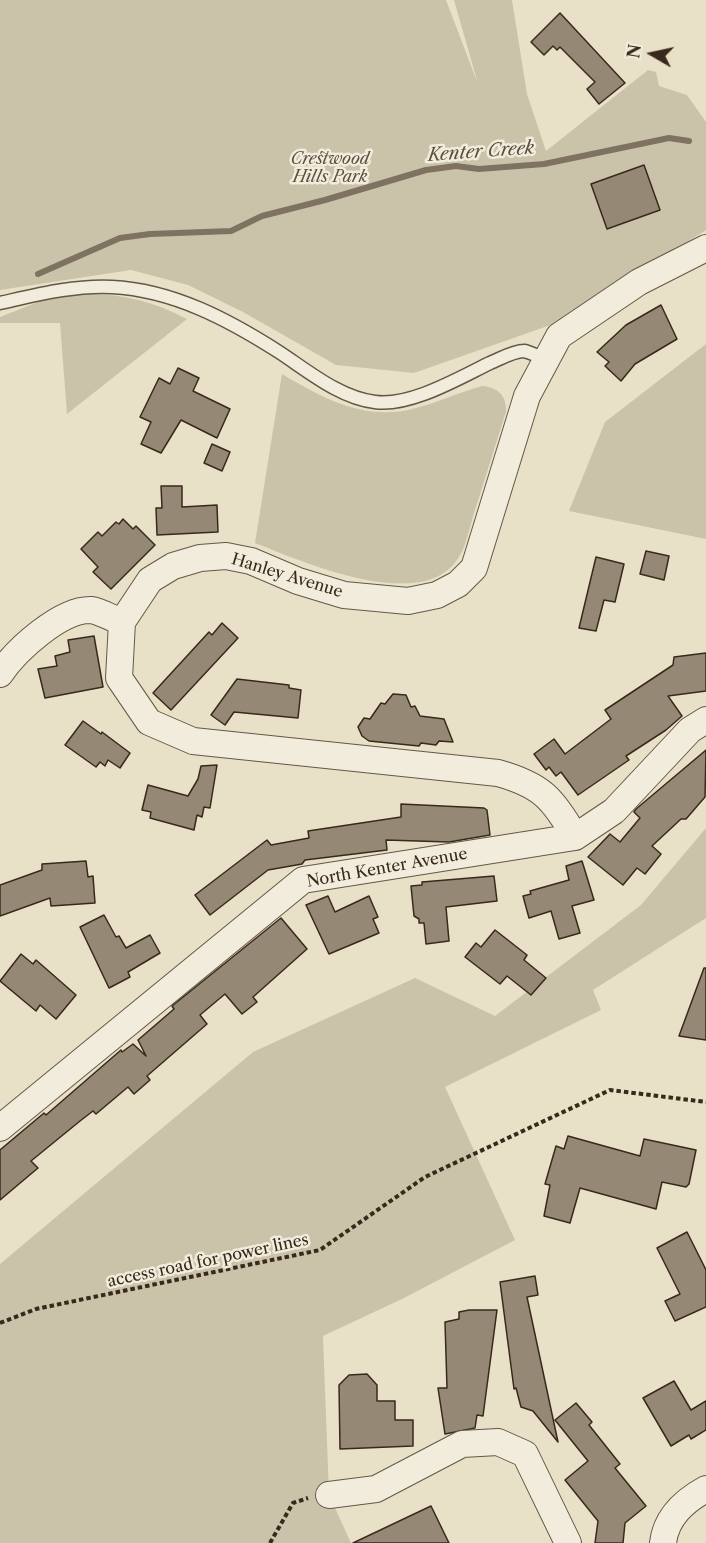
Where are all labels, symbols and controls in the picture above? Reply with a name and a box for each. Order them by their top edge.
north arrow [622,24,682,84]
text: N [623,43,645,60]
water label: Kenter Creek [427,138,535,166]
park label: Crestwood Hills Park [291,149,369,187]
street label: Hanley Avenue [229,550,345,602]
street label: North Kenter Avenue [305,844,469,892]
street label: access road for power lines [106,1230,310,1292]

